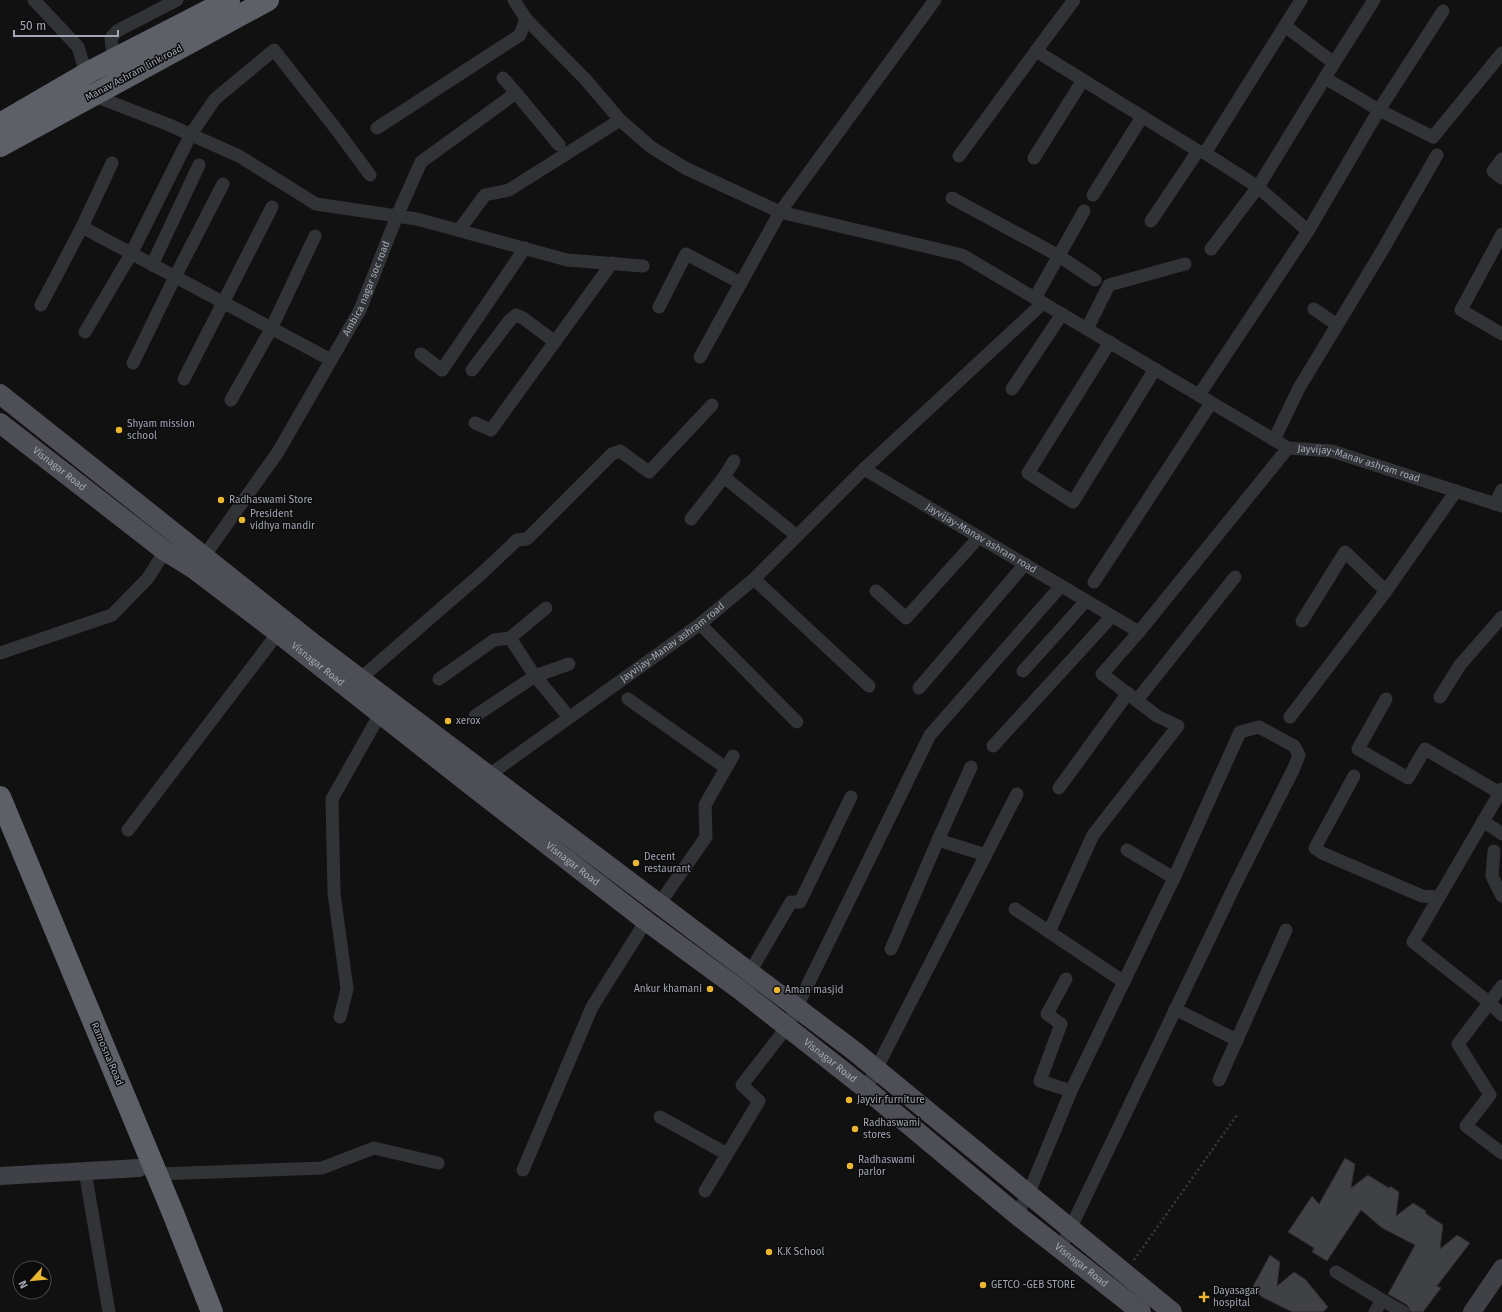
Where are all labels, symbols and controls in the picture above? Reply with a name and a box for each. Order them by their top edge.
scale bar [14,12,118,38]
text: 50 m [20,19,46,33]
street label: Manav Ashram link road [83,42,185,104]
street label: Ambica nagar soc road [340,239,393,338]
place label: Shyam mission school [127,418,195,442]
marker: Shyam mission school [114,425,124,435]
street label: Jayvijay-Manav ashram road [1297,443,1422,485]
street label: Visnagar Road [30,445,88,493]
place label: Radhaswami Store [229,494,312,506]
marker: Radhaswami Store [216,495,226,505]
street label: Jayvijay-Manav ashram road [923,501,1039,576]
place label: President vidhya mandir [250,508,315,532]
marker: President vidhya mandir [237,515,247,525]
street label: Jayvijay-Manav ashram road [618,600,727,685]
street label: Visnagar Road [289,640,347,689]
place label: xerox [456,715,481,727]
marker: xerox [443,716,453,726]
street label: Visnagar Road [543,840,602,889]
place label: Decent restaurant [644,851,691,875]
marker: Decent restaurant [631,858,641,868]
place label: Ankur khamani [634,983,702,995]
marker: Ankur khamani [705,984,715,994]
place label: Aman masjid [785,984,843,996]
marker: Aman masjid [772,985,782,995]
street label: Ramosna Road [88,1021,126,1087]
street label: Visnagar Road [801,1036,859,1085]
place label: Jayvir furniture [857,1094,925,1106]
marker: Jayvir furniture [844,1095,854,1105]
place label: Radhaswami stores [863,1117,920,1141]
marker: Radhaswami stores [850,1124,860,1134]
place label: Radhaswami parlor [858,1154,915,1178]
marker: Radhaswami parlor [845,1161,855,1171]
street label: Visnagar Road [1052,1241,1110,1290]
place label: K.K School [777,1246,825,1258]
marker: K.K School [764,1247,774,1257]
north arrow [12,1260,52,1300]
text: N [16,1278,31,1291]
place label: GETCO -GEB STORE [991,1279,1075,1291]
marker: GETCO -GEB STORE [978,1280,988,1290]
place label: Dayasagar hospital [1213,1285,1259,1309]
marker: Dayasagar hospital [1198,1291,1210,1303]

